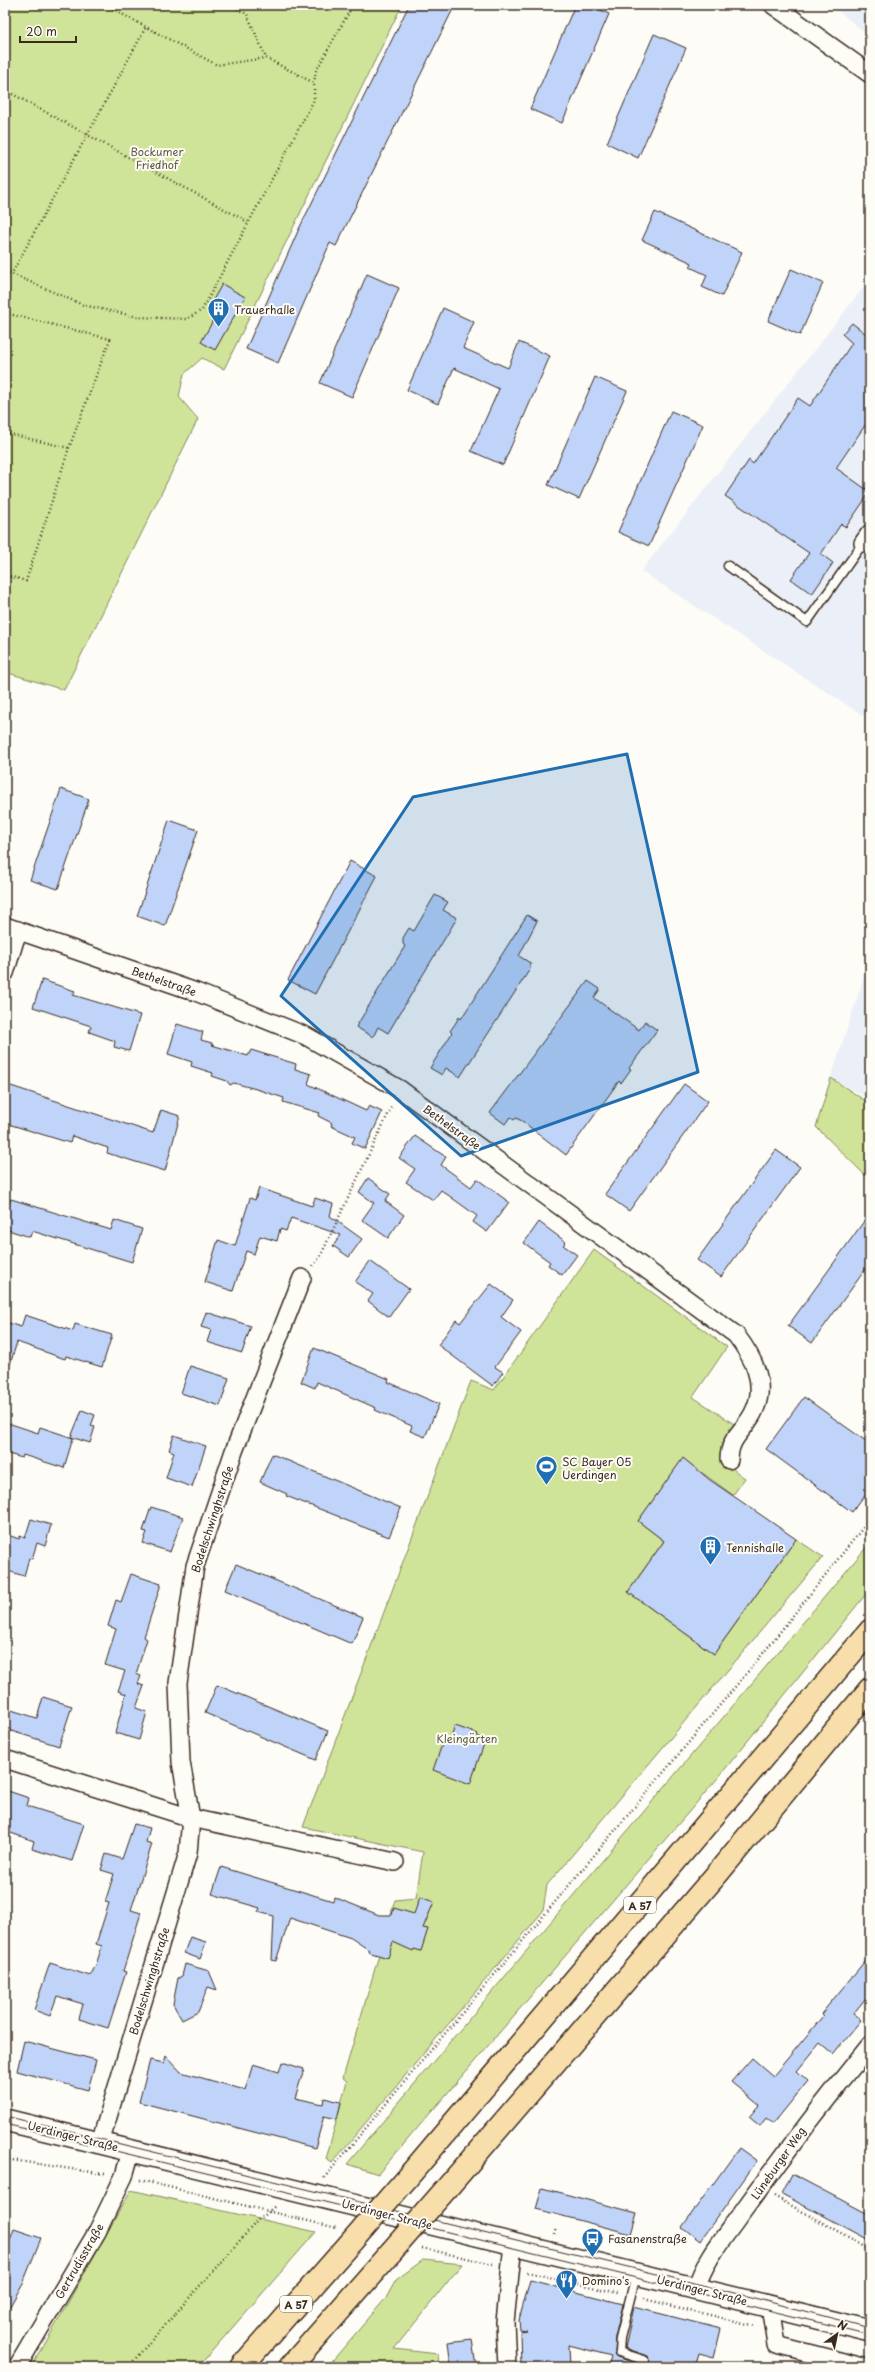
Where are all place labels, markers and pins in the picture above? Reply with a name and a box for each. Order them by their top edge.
building icon: Trauerhalle [205,296,231,329]
place label: Trauerhalle [234,301,295,318]
place label: SC Bayer 05 Uerdingen [562,1453,631,1483]
sports icon: SC Bayer 05 Uerdingen [534,1454,560,1487]
building icon: Tennishalle [698,1534,724,1567]
place label: Tennishalle [726,1539,784,1556]
bus stop icon: Fasanenstraße [579,2225,605,2258]
place label: Fasanenstraße [608,2230,687,2247]
restaurant icon: Domino's [553,2267,579,2300]
place label: Domino's [582,2272,629,2289]

